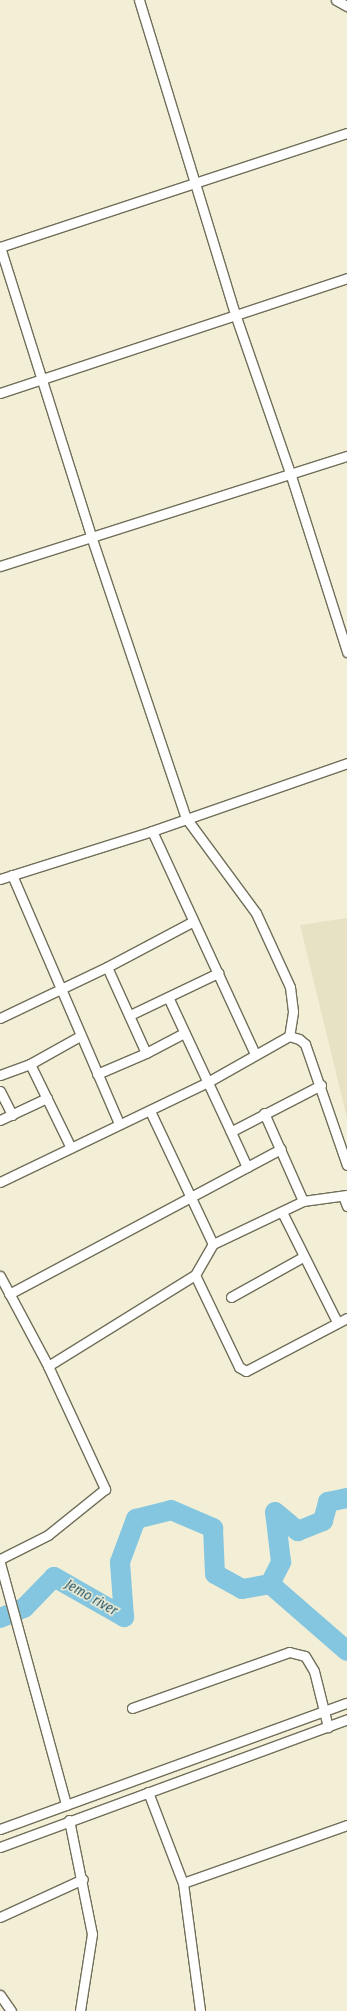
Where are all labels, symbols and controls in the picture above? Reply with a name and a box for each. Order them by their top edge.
water label: Jemo river [62,1576,120,1620]

